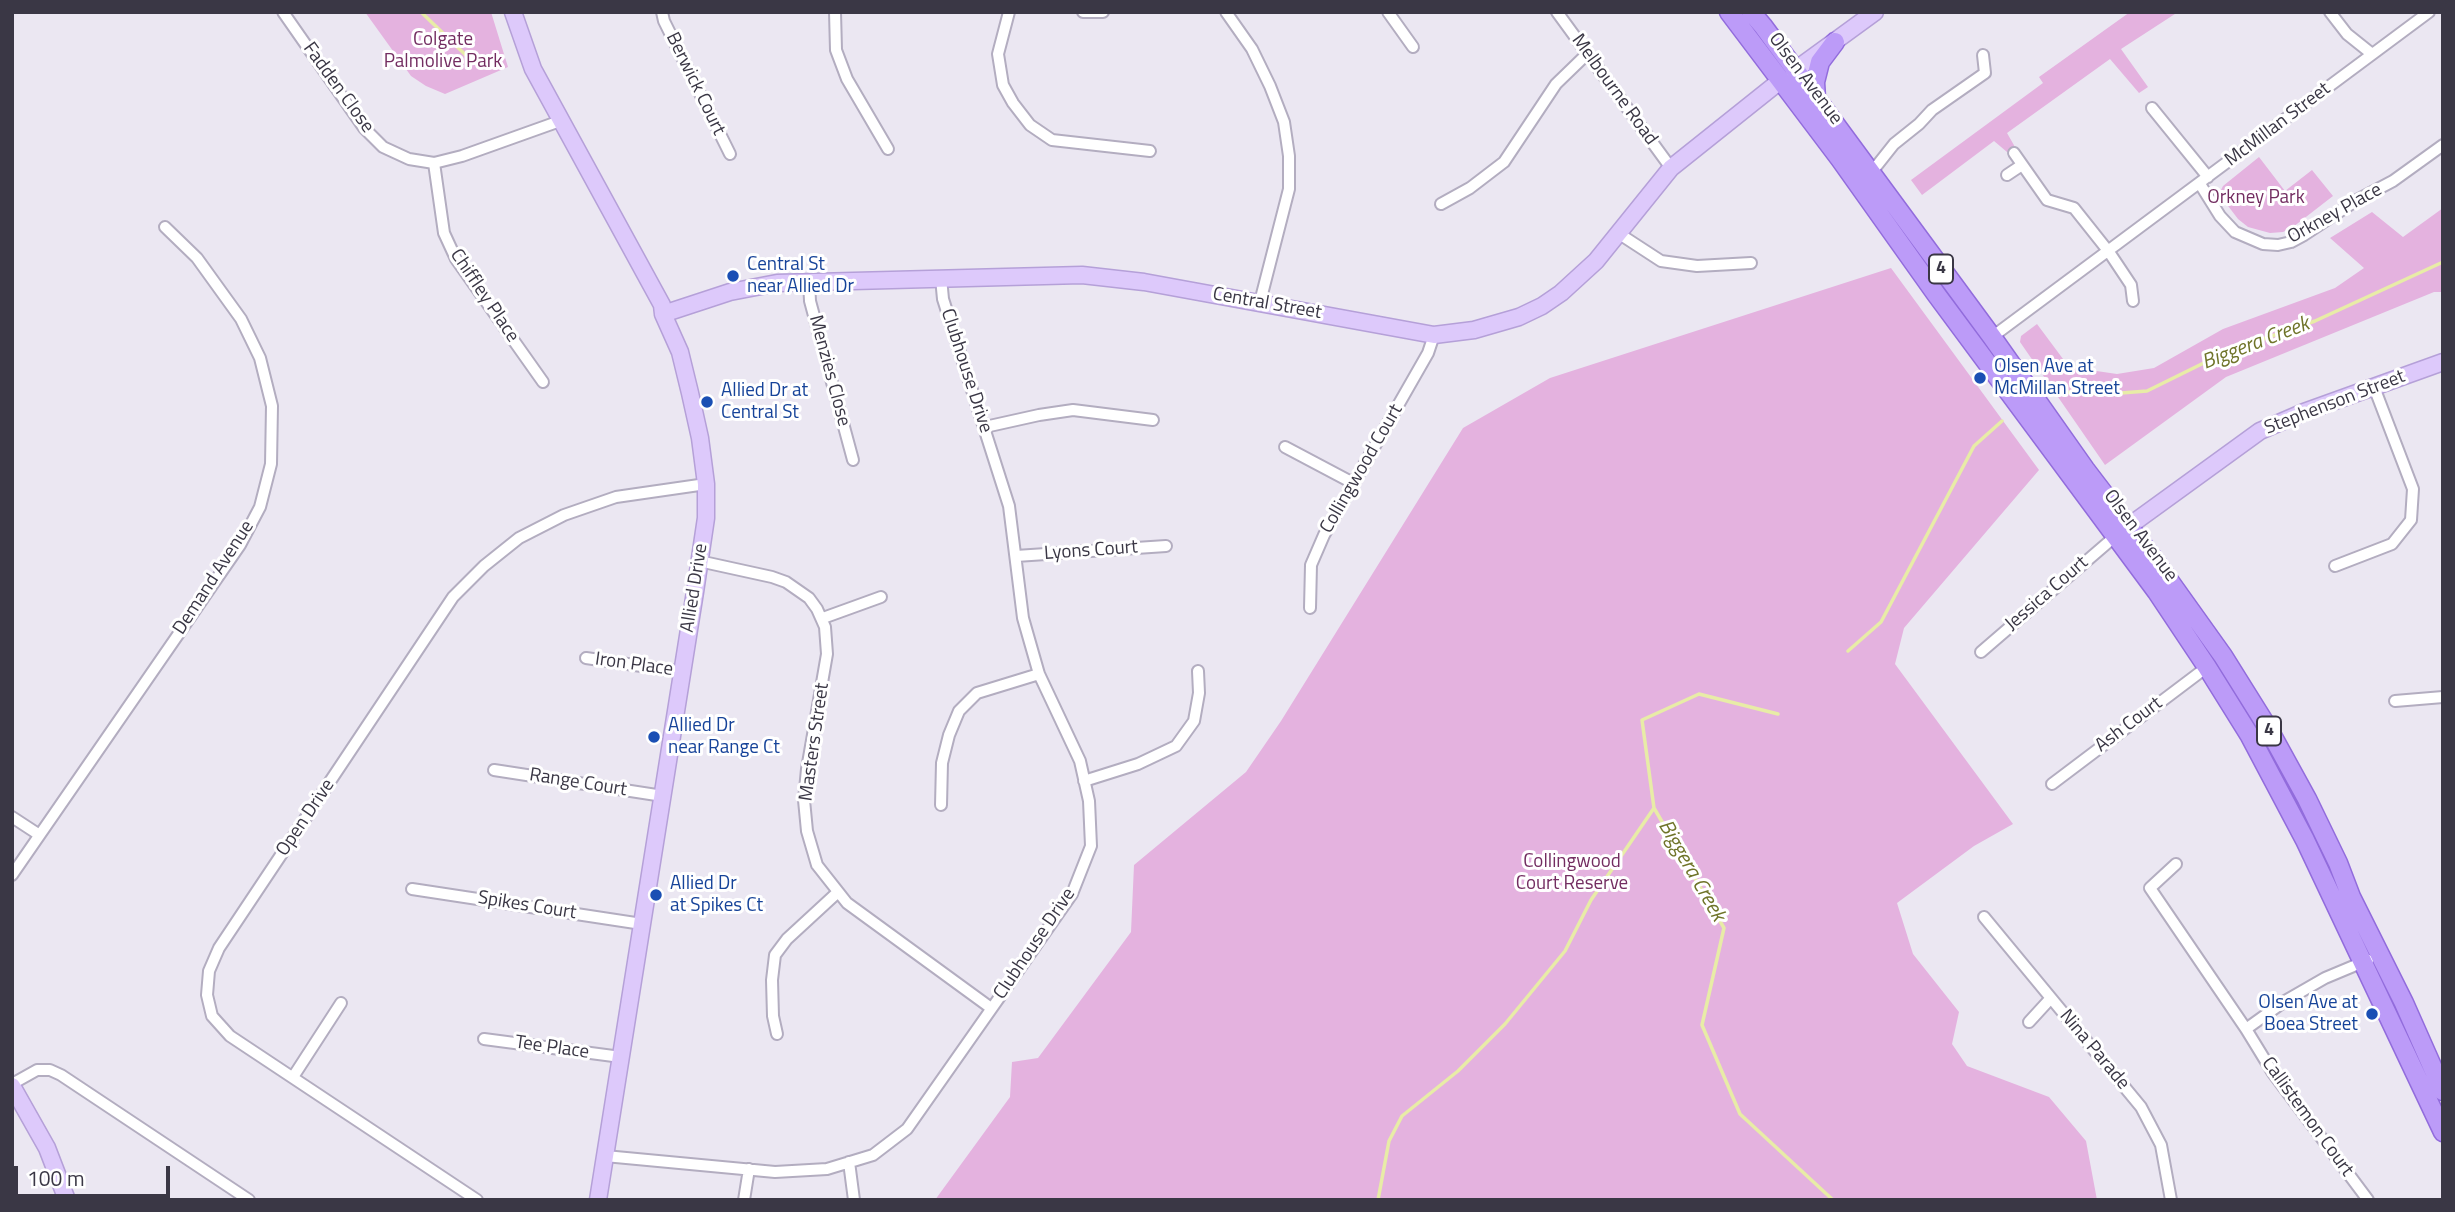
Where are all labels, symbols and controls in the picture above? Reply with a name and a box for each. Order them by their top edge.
park label: Colgate Palmolive Park [384,29,502,73]
street label: Berwick Court [660,29,730,139]
street label: Olsen Avenue [1763,29,1847,129]
street label: Melbourne Road [1566,30,1662,150]
street label: Fadden Close [298,38,378,138]
street label: McMillan Street [2221,78,2335,172]
street label: Orkney Place [2284,179,2386,249]
park label: Orkney Park [2207,187,2305,209]
street label: Chiffley Place [445,245,523,347]
place label: Central St near Allied Dr [747,254,854,298]
road number: 4 [1929,255,1953,284]
marker: Central St near Allied Dr [725,268,741,284]
street label: Central Street [1211,283,1323,325]
street label: Clubhouse Drive [935,306,997,436]
water label: Biggera Creek [2199,312,2313,376]
street label: Menzies Close [803,313,855,429]
place label: Olsen Ave at McMillan Street [1994,356,2120,400]
street label: Stephenson Street [2262,366,2408,440]
marker: Olsen Ave at McMillan Street [1972,370,1988,386]
place label: Allied Dr at Central St [721,380,808,424]
marker: Allied Dr at Central St [699,394,715,410]
street label: Collingwood Court [1316,400,1408,538]
street label: Olsen Avenue [2098,486,2182,586]
street label: Demand Avenue [169,517,259,639]
street label: Lyons Court [1043,536,1139,566]
street label: Allied Drive [677,542,713,634]
street label: Jessica Court [2001,552,2093,636]
street label: Iron Place [594,648,674,682]
street label: Masters Street [795,681,835,803]
street label: Ash Court [2091,692,2167,758]
place label: Allied Dr near Range Ct [668,715,780,759]
road number: 4 [2257,716,2281,746]
marker: Allied Dr near Range Ct [646,729,662,745]
street label: Range Court [528,764,628,802]
street label: Open Drive [272,775,340,861]
water label: Biggera Creek [1652,816,1730,926]
park label: Collingwood Court Reserve [1516,851,1628,895]
place label: Allied Dr at Spikes Ct [670,873,763,917]
street label: Clubhouse Drive [989,884,1081,1004]
street label: Spikes Court [476,887,578,925]
marker: Allied Dr at Spikes Ct [648,887,664,903]
place label: Olsen Ave at Boea Street [2258,992,2358,1036]
street label: Nina Parade [2054,1005,2134,1095]
marker: Olsen Ave at Boea Street [2364,1006,2380,1022]
street label: Tee Place [513,1032,591,1064]
street label: Callistemon Court [2256,1053,2358,1181]
scale bar [18,1152,173,1196]
text: 100 m [27,1162,84,1194]

